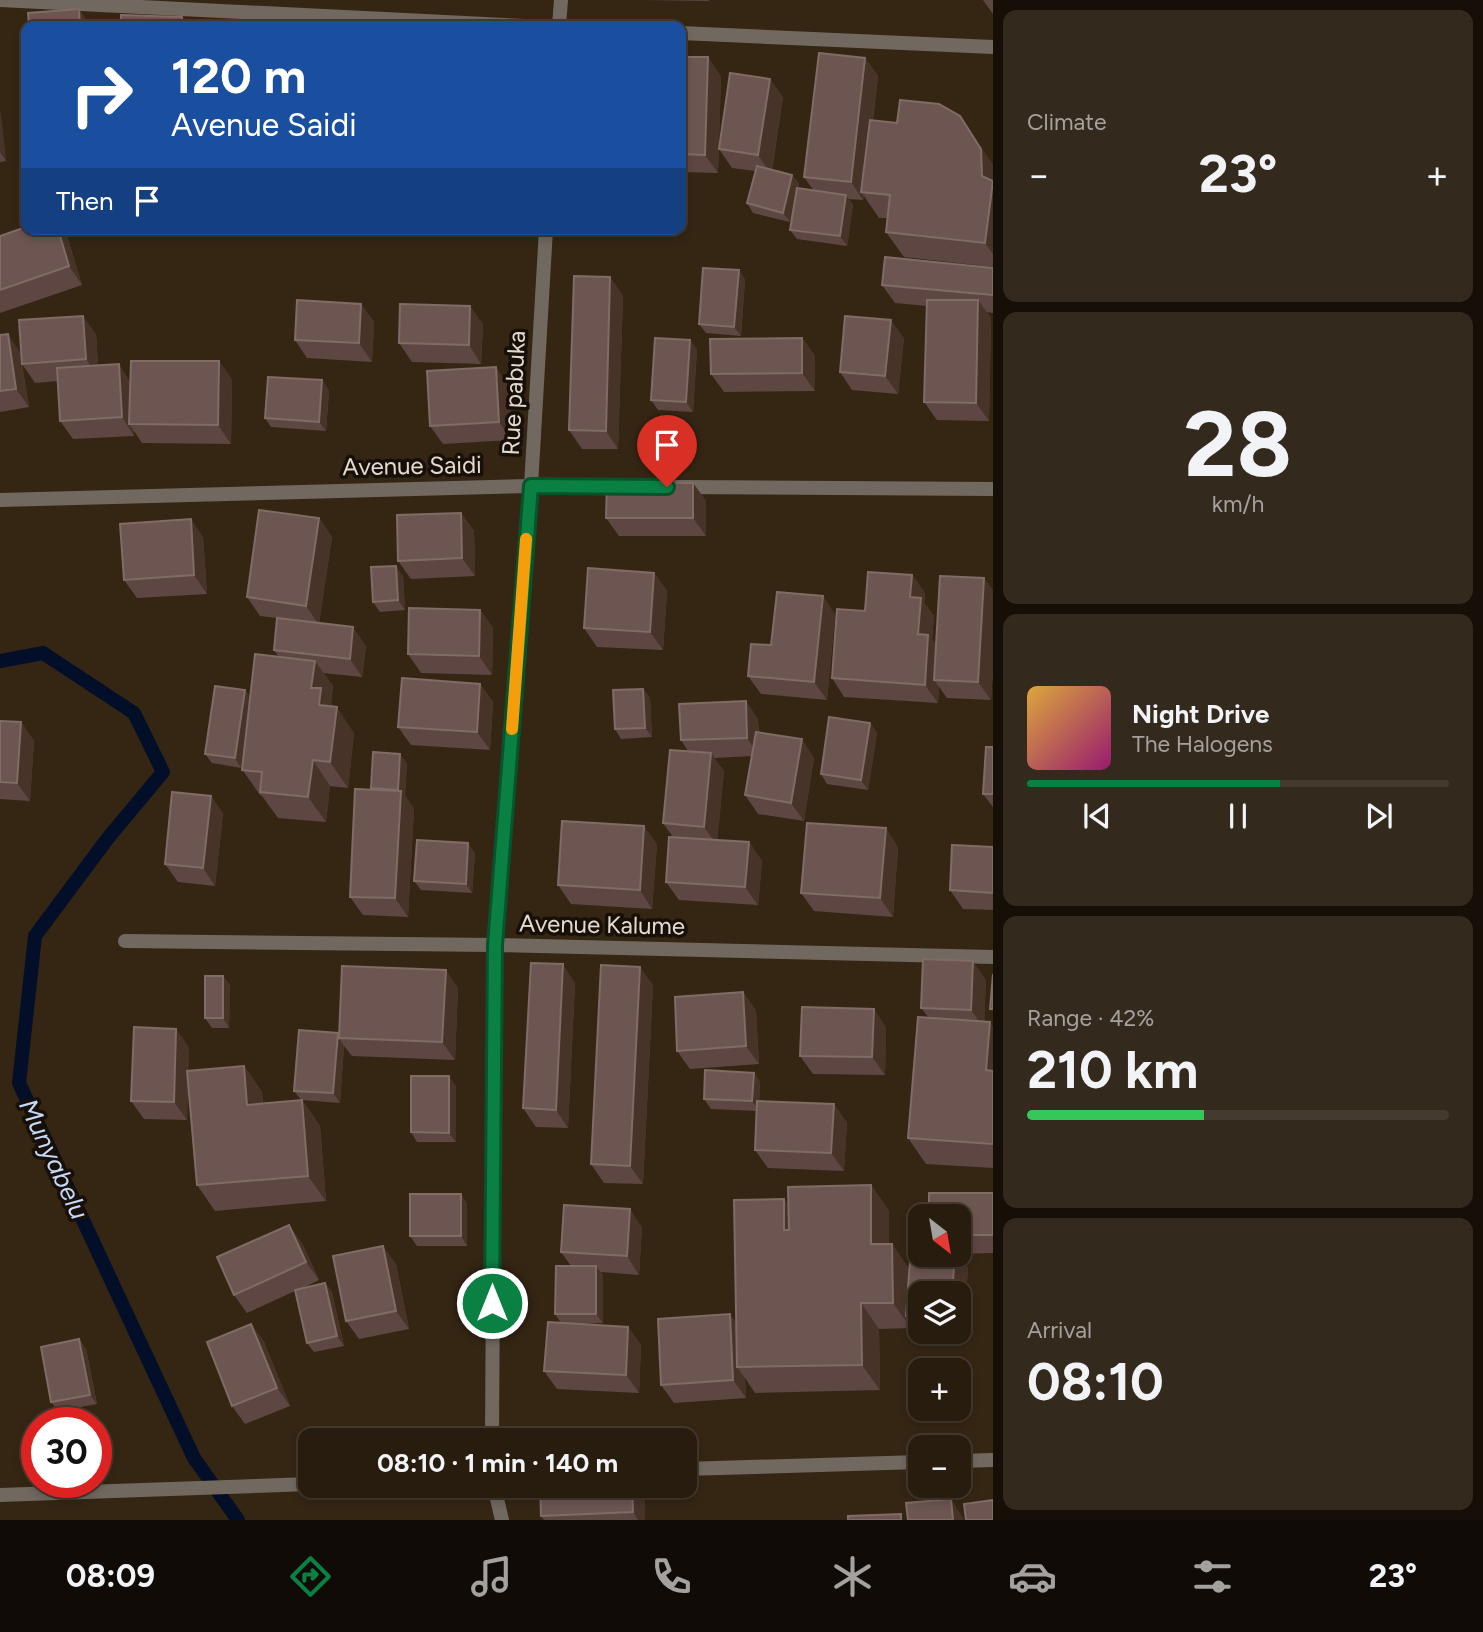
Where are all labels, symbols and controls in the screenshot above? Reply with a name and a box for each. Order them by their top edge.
text: 120 m [171,46,306,105]
icon: right [56,49,147,140]
text: Avenue Saidi [171,106,357,144]
text: Climate [1027,108,1106,136]
text: 23° [1199,143,1277,205]
text: − [1027,152,1051,198]
text: + [1425,152,1449,198]
icon: arrive [128,182,166,220]
text: Then [56,185,114,217]
street label: Rue pabuka [496,330,531,456]
text: 28 [1184,390,1292,499]
pin [637,415,697,487]
icon: arrive [648,426,686,464]
street label: Avenue Saidi [342,450,482,481]
text: km/h [1212,490,1264,518]
text: Night Drive [1132,698,1269,730]
text: The Halogens [1132,730,1273,758]
icon: previous [1078,797,1116,835]
icon: pause [1219,797,1257,835]
icon: next [1360,797,1398,835]
street label: Avenue Kalume [519,909,685,940]
text: Range · 42% [1027,1004,1154,1032]
text: 210 km [1027,1039,1198,1101]
water label: Munyabelu [12,1094,96,1224]
north arrow [908,1204,971,1267]
map controls [908,1204,971,1498]
position arrow [455,1266,529,1340]
button: layers [908,1281,971,1344]
text: Arrival [1027,1316,1092,1344]
text: 08:10 [1027,1351,1164,1413]
button: + [908,1358,971,1421]
speed limit sign: 30 [21,1407,112,1498]
button: − [908,1435,971,1498]
text: 08:10 · 1 min · 140 m [377,1447,618,1479]
icon: directions [286,1552,335,1601]
icon: music [467,1552,516,1601]
icon: phone [647,1552,696,1601]
icon: climate [828,1552,877,1601]
icon: car [1008,1552,1057,1601]
icon: filters [1188,1552,1237,1601]
text: 08:09 [66,1557,155,1595]
text: 23° [1369,1557,1417,1595]

